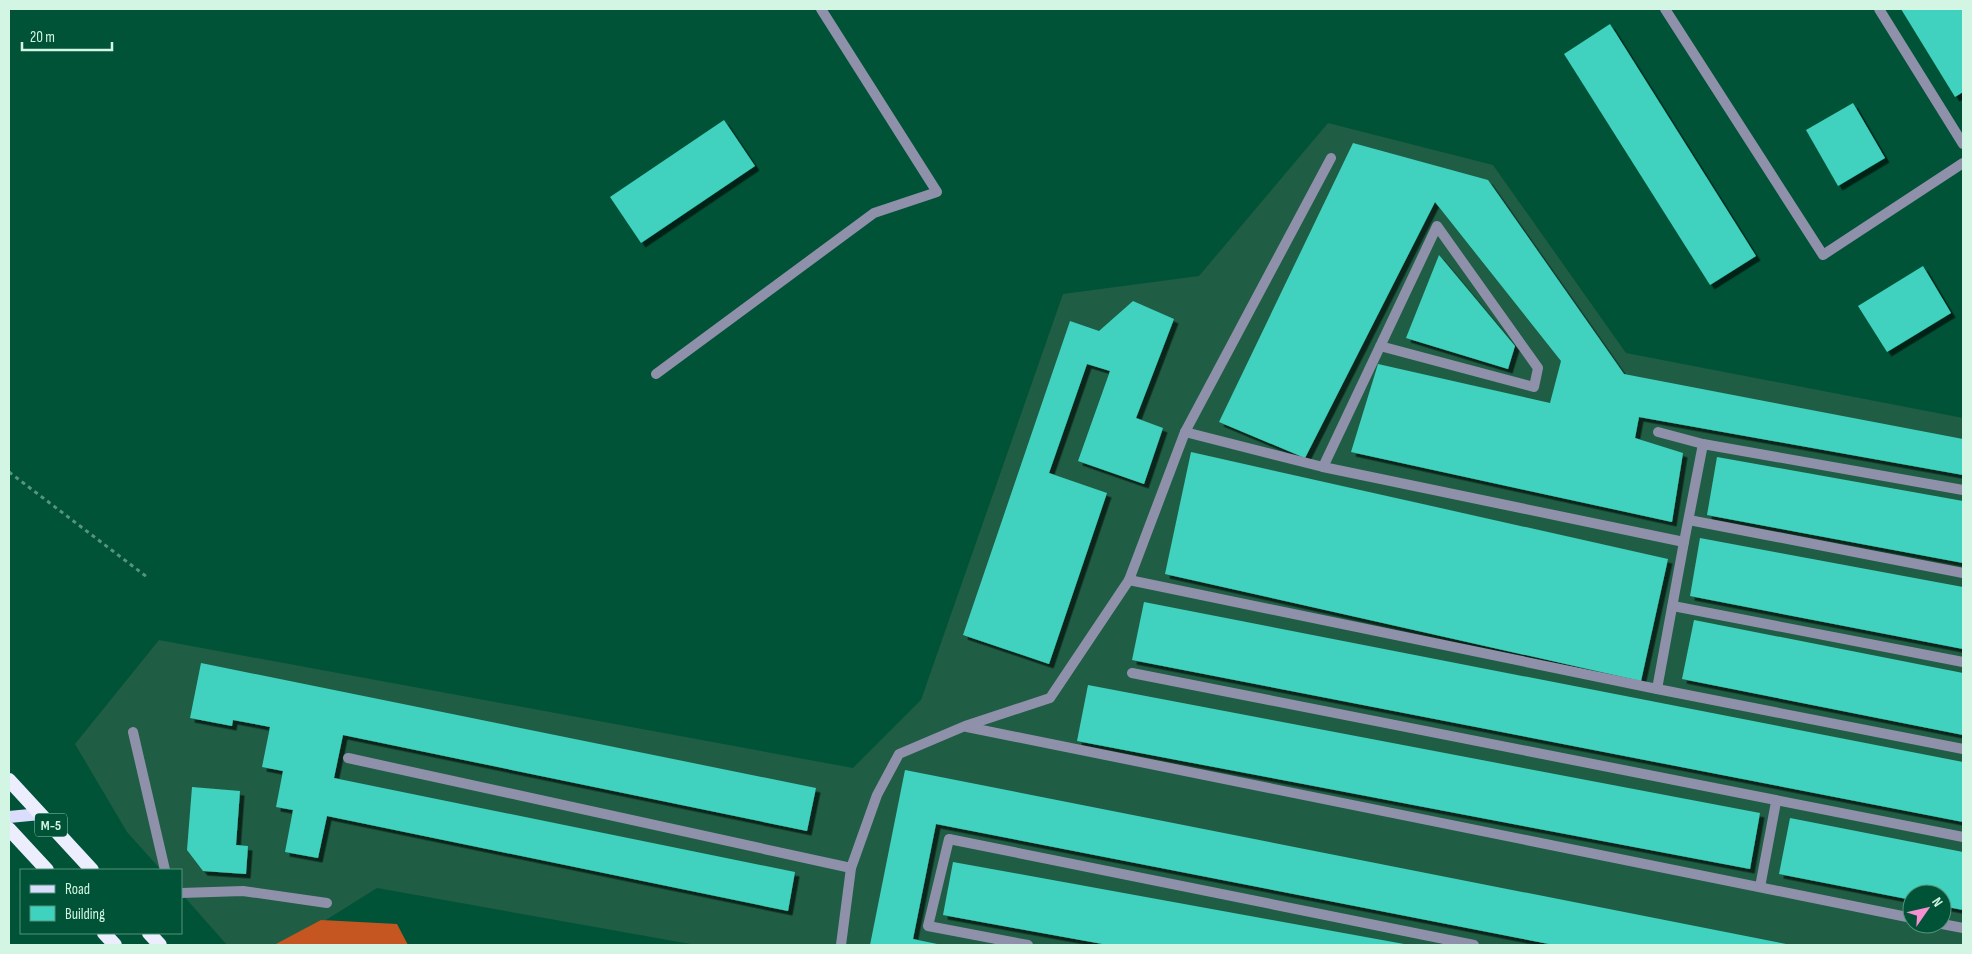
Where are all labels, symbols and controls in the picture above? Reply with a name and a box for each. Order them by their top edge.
scale bar [22,20,112,52]
text: 20 m [30,28,55,47]
road number: М-5 [35,814,67,836]
legend [20,869,182,934]
text: Road [65,880,90,899]
north arrow [1902,884,1952,934]
text: N [1928,894,1947,910]
text: Building [65,905,105,924]

